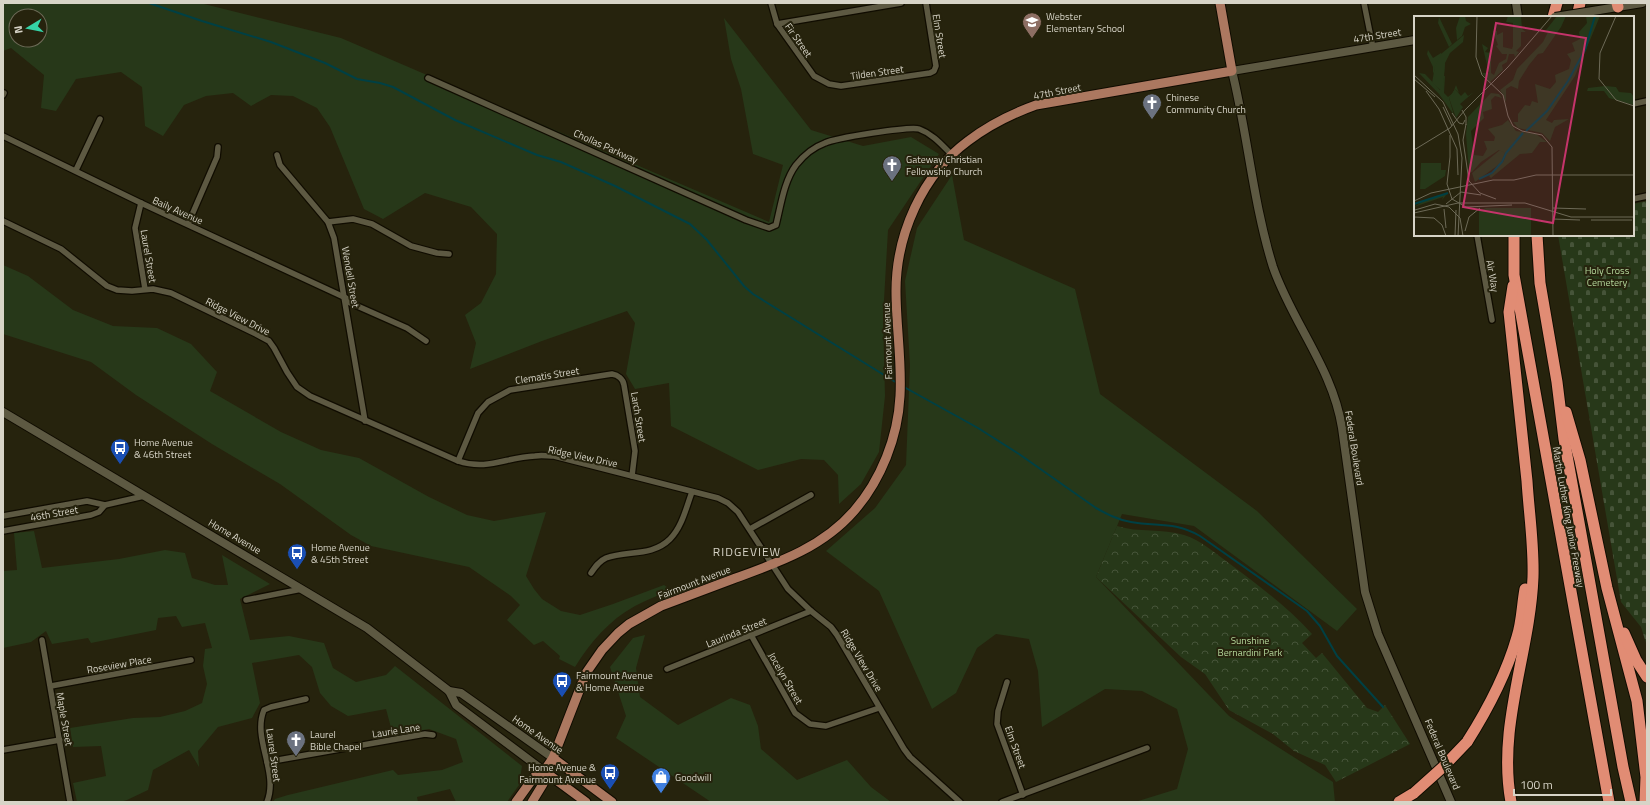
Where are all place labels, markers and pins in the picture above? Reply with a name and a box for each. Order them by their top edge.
place label: Webster Elementary School [1046,9,1125,36]
school or university icon: Webster Elementary School [1021,11,1043,39]
place label: Chinese Community Church [1166,90,1246,117]
church icon: Chinese Community Church [1141,92,1163,120]
place label: Gateway Christian Fellowship Church [906,152,982,179]
church icon: Gateway Christian Fellowship Church [881,154,903,182]
place label: Home Avenue & 46th Street [134,435,193,462]
bus stop icon: Home Avenue & 46th Street [109,437,131,465]
place label: Home Avenue & 45th Street [311,540,370,567]
bus stop icon: Home Avenue & 45th Street [286,542,308,570]
place label: Fairmount Avenue & Home Avenue [576,668,653,695]
bus stop icon: Fairmount Avenue & Home Avenue [551,670,573,698]
place label: Laurel Bible Chapel [310,727,362,754]
church icon: Laurel Bible Chapel [285,729,307,757]
place label: Home Avenue & Fairmount Avenue [519,760,596,787]
bus stop icon: Home Avenue & Fairmount Avenue [599,762,621,790]
shop icon: Goodwill [650,766,672,794]
place label: Goodwill [675,770,711,785]

